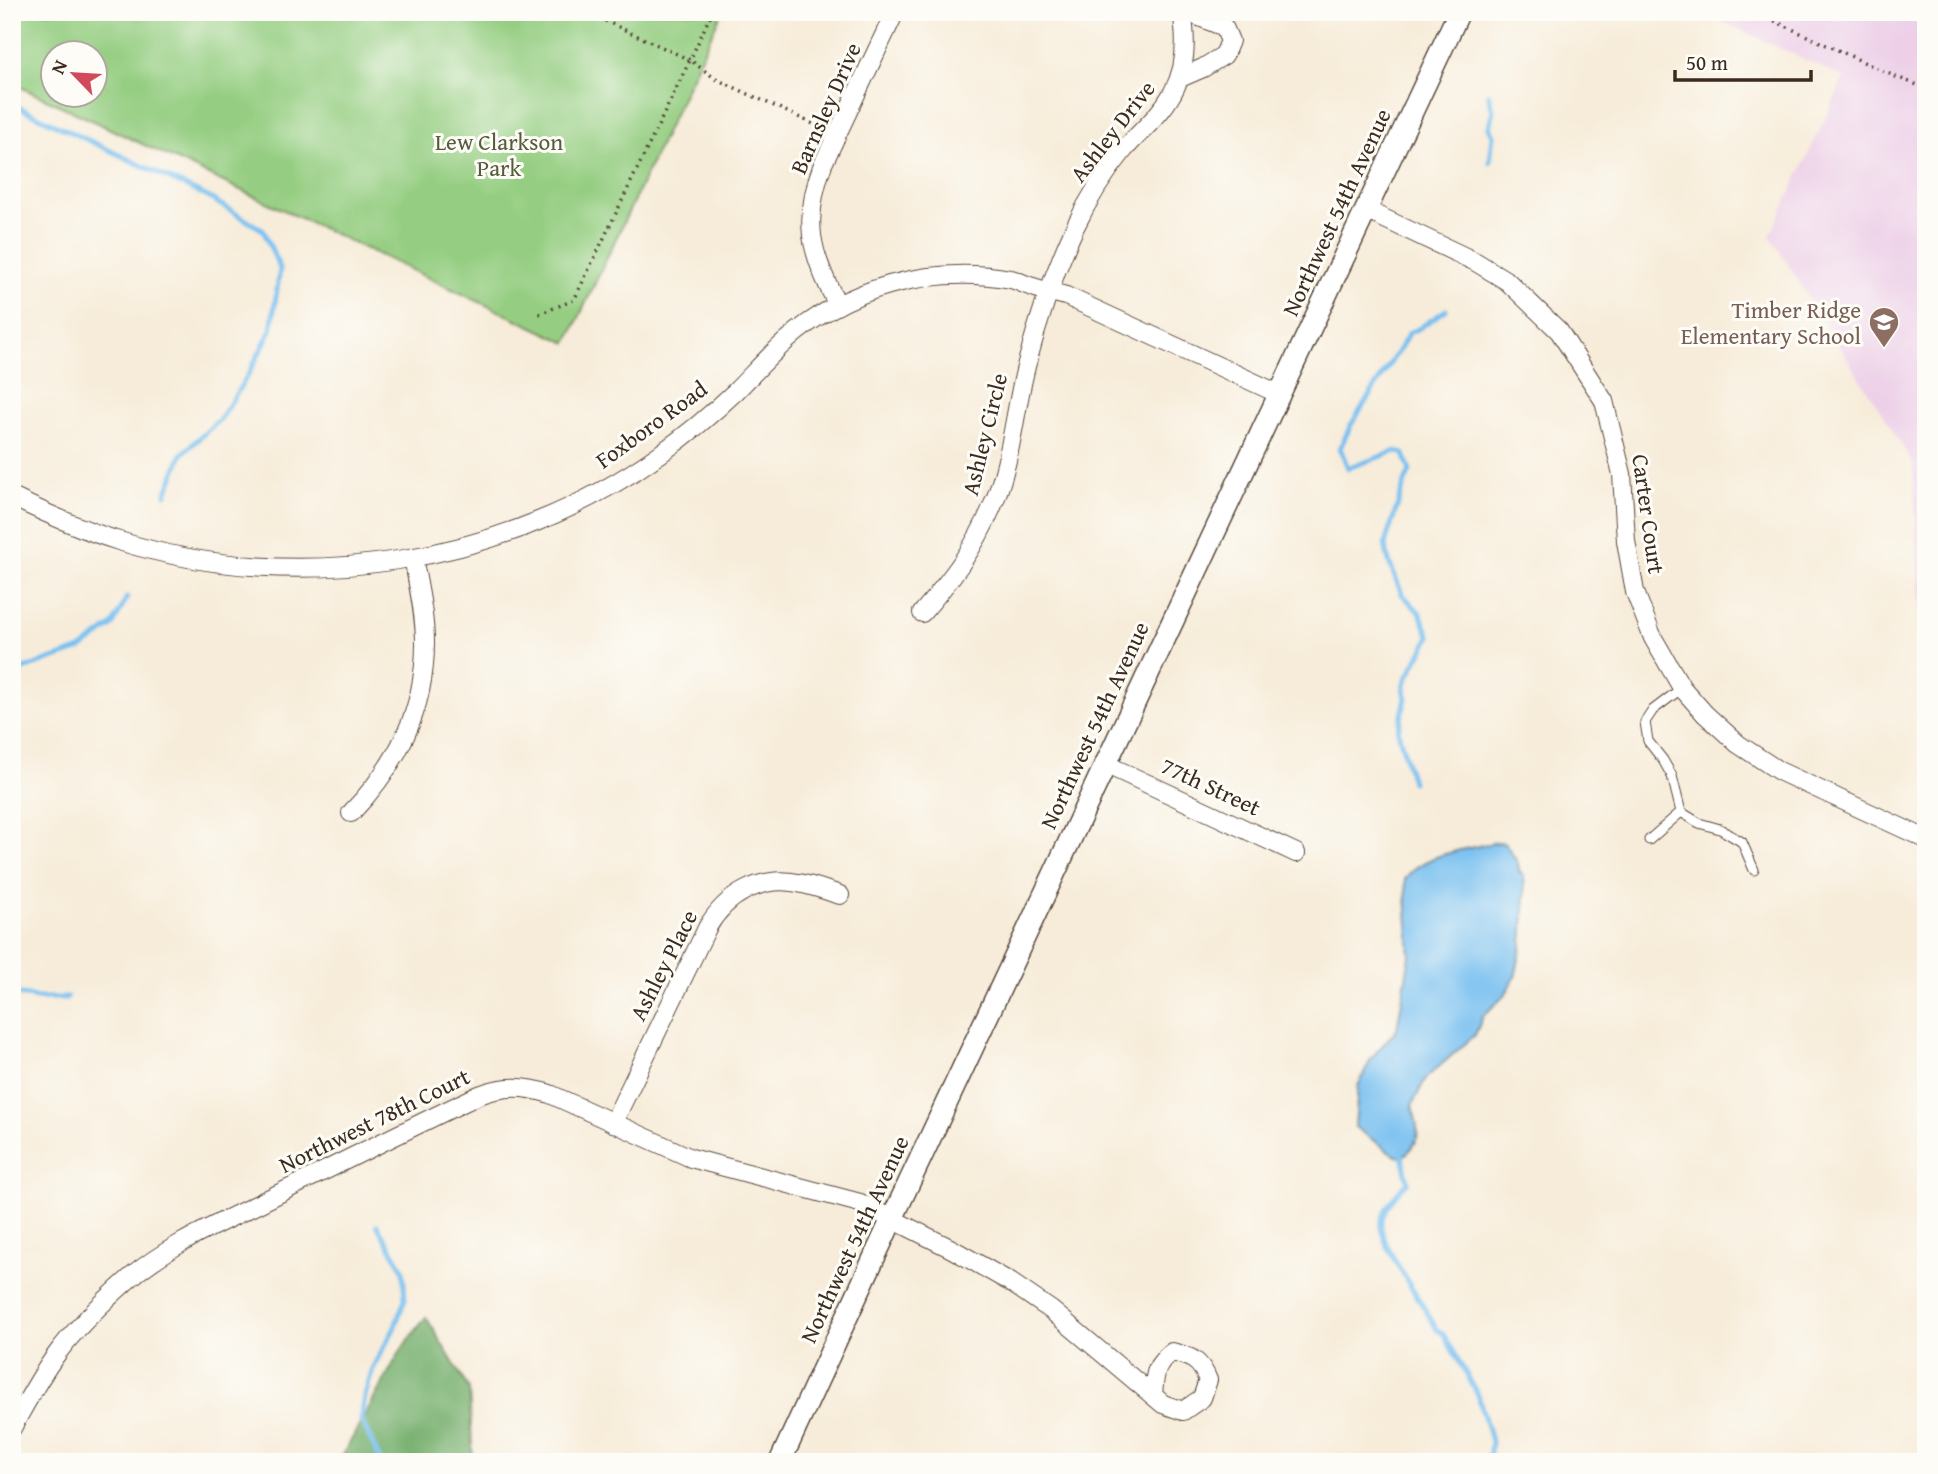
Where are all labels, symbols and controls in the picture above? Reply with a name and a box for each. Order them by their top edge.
street label: Barnsley Drive [781,37,869,179]
north arrow [38,38,108,108]
scale bar [1675,38,1812,82]
text: 50 m [1686,47,1728,78]
text: N [43,55,74,78]
street label: Ashley Drive [1062,73,1162,189]
street label: Northwest 54th Avenue [1273,103,1399,321]
park label: Lew Clarkson Park [435,125,563,184]
place label: Timber Ridge Elementary School [1681,293,1861,352]
school or university icon: Timber Ridge Elementary School [1867,305,1901,349]
street label: Ashley Circle [953,369,1015,499]
street label: Foxboro Road [588,372,714,476]
street label: Carter Court [1624,452,1674,576]
street label: Northwest 54th Avenue [1031,616,1157,834]
street label: 77th Street [1156,749,1266,823]
street label: Ashley Place [621,904,705,1026]
street label: Northwest 78th Court [273,1059,475,1181]
street label: Northwest 54th Avenue [791,1130,917,1348]

